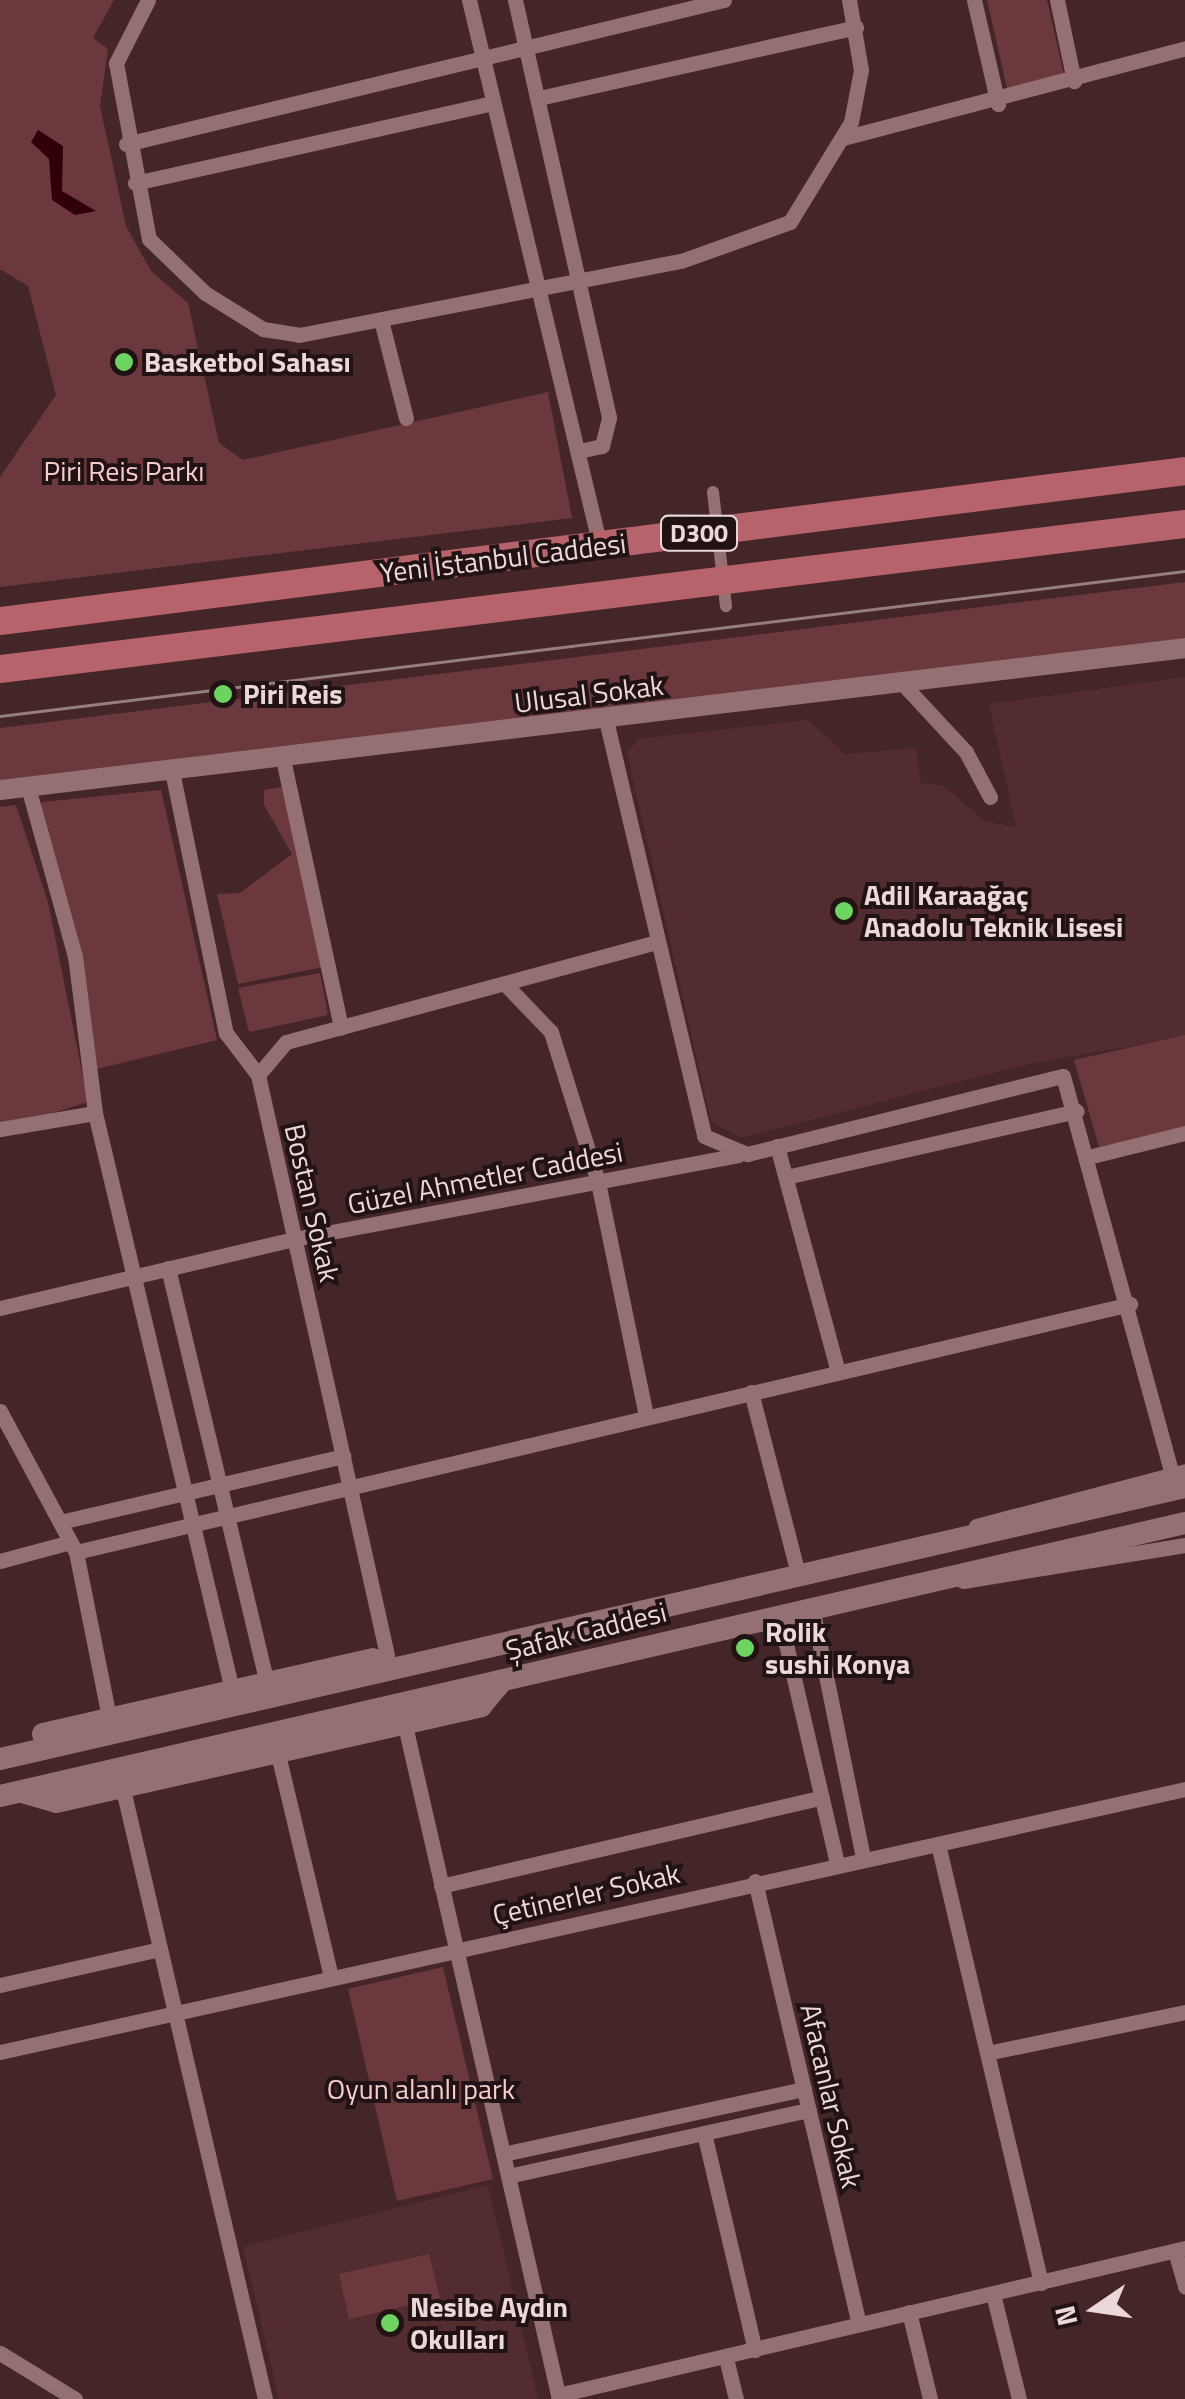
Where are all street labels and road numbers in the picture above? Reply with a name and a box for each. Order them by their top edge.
road number: D300 [659,513,739,553]
street label: Yeni İstanbul Caddesi [378,526,628,590]
street label: Ulusal Sokak [513,668,665,720]
street label: Bostan Sokak [278,1121,346,1285]
street label: Güzel Ahmetler Caddesi [345,1135,625,1221]
street label: Şafak Caddesi [502,1595,670,1667]
street label: Çetinerler Sokak [489,1856,683,1932]
street label: Afacanlar Sokak [793,2001,869,2191]

